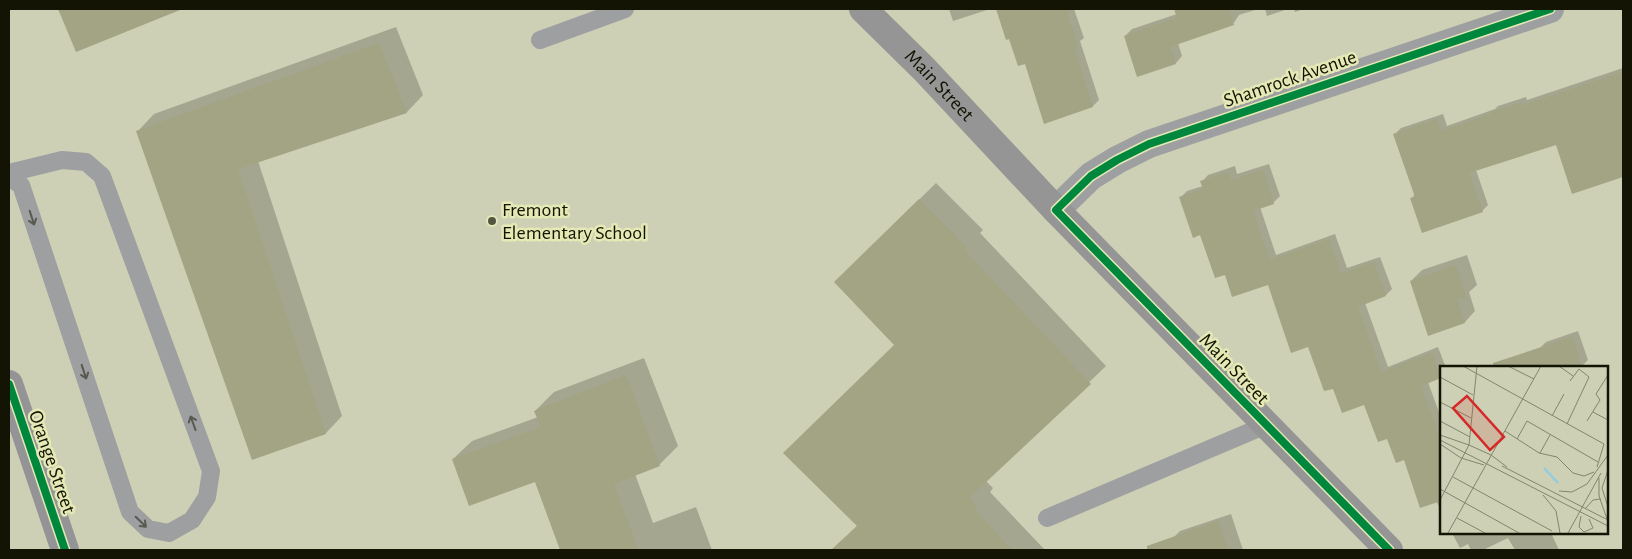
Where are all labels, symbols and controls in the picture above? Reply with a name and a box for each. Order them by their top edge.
street label: Main Street [901,46,978,126]
street label: Shamrock Avenue [1221,47,1359,111]
place label: Fremont Elementary School [502,200,647,243]
one-way arrow [28,209,37,225]
marker: Fremont Elementary School [486,215,498,227]
street label: Main Street [1195,330,1273,409]
one-way arrow [79,363,89,379]
inset map [1440,366,1607,534]
street label: Orange Street [25,408,79,517]
one-way arrow [188,416,197,431]
one-way arrow [135,516,147,528]

